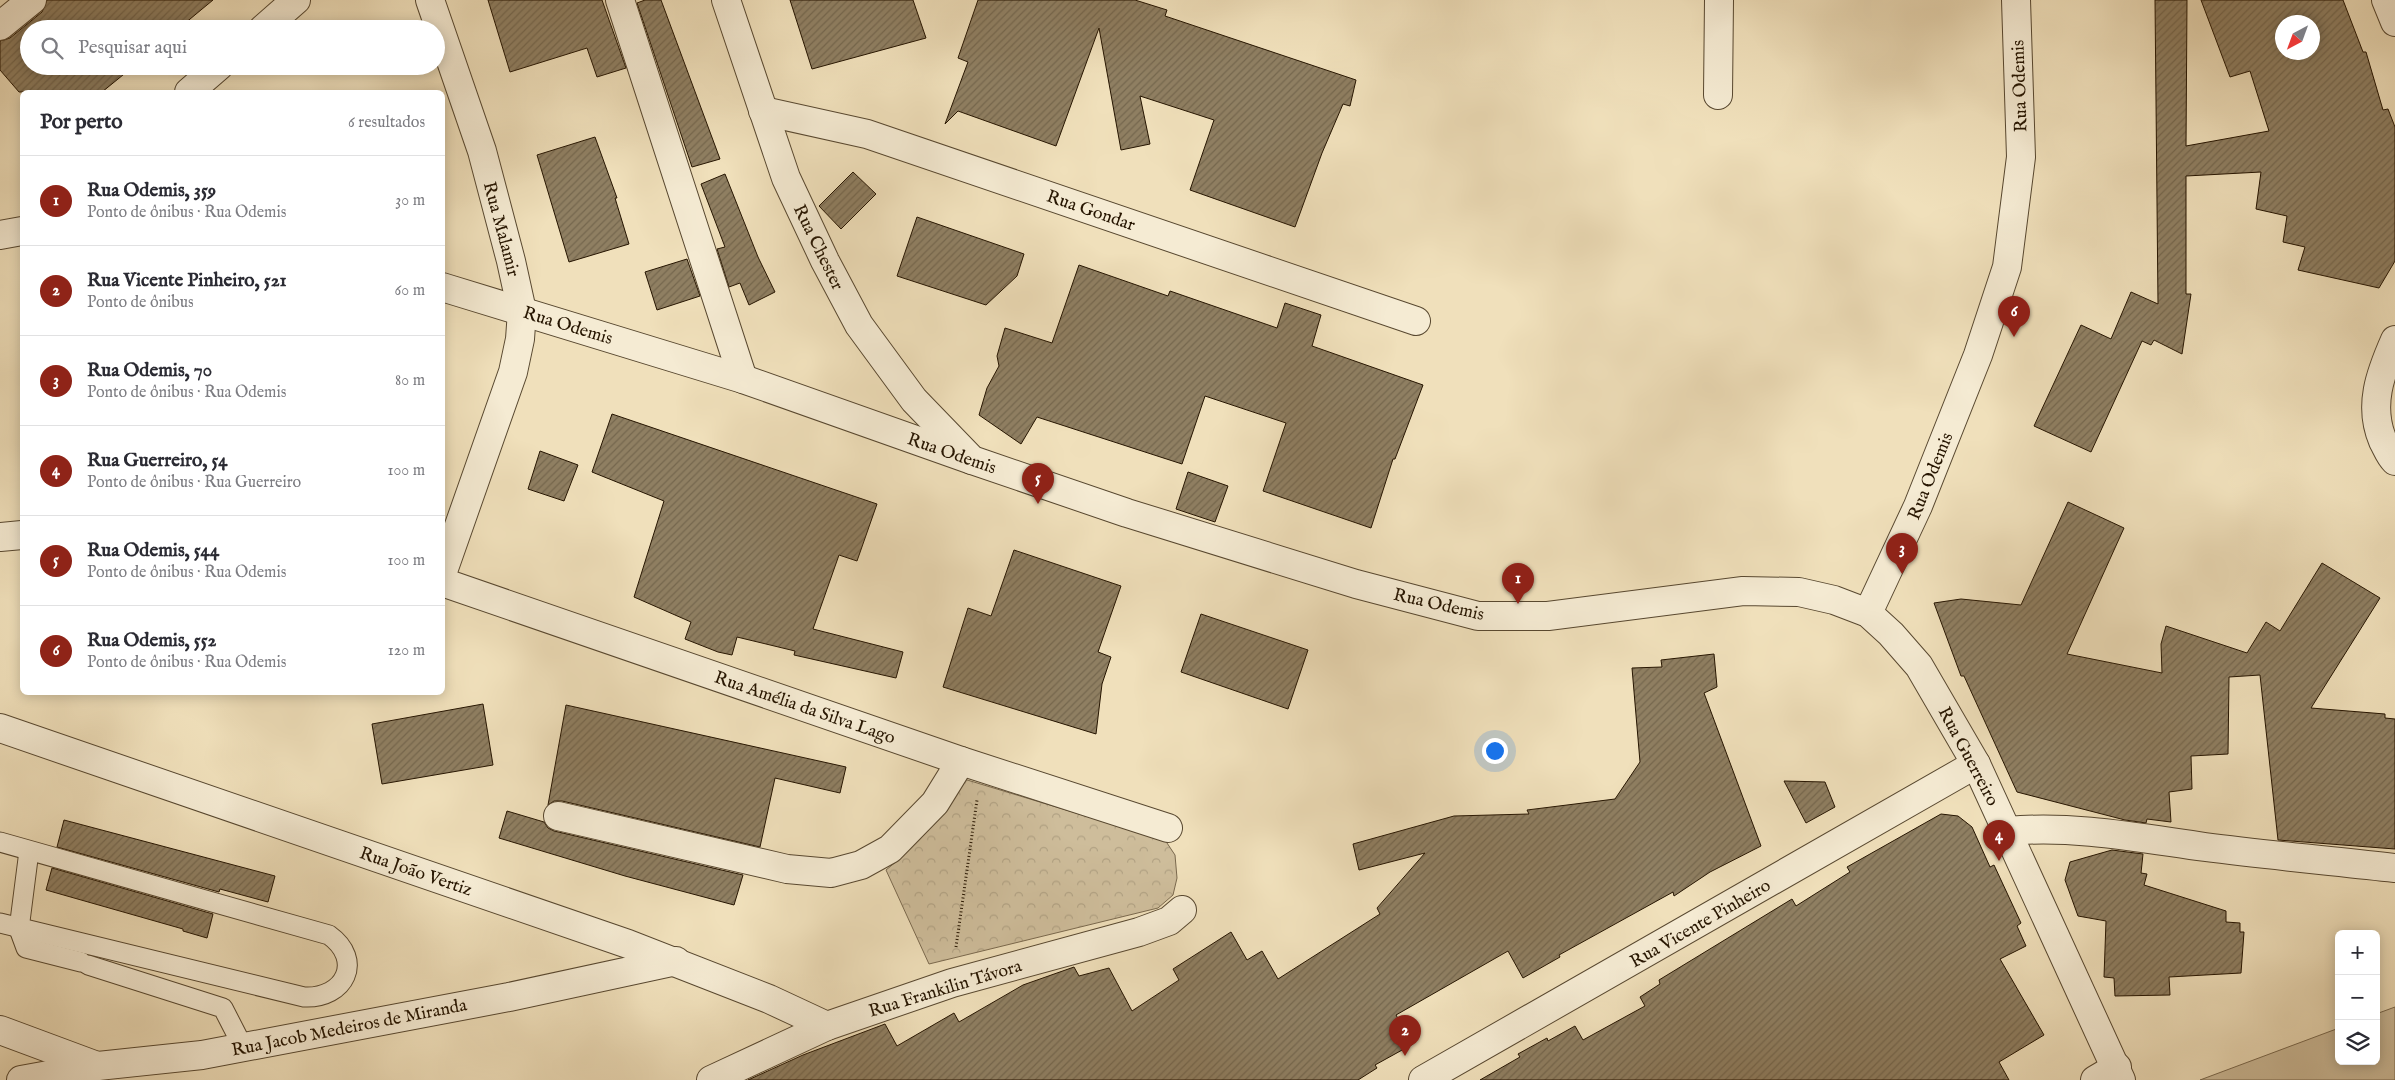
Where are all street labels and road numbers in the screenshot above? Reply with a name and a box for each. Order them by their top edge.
street label: Rua Odemis [2007,39,2034,133]
street label: Rua Malamir [477,179,524,280]
street label: Rua Gondar [1043,186,1138,237]
street label: Rua Chester [787,201,848,295]
street label: Rua Odemis [520,302,615,351]
street label: Rua Odemis [904,428,999,480]
street label: Rua Odemis [1903,429,1959,524]
street label: Rua Odemis [1391,584,1486,627]
street label: Rua Amélia da Silva Lago [711,667,898,750]
street label: Rua Guerreiro [1932,703,2004,811]
street label: Rua João Vertiz [356,842,475,902]
street label: Rua Vicente Pinheiro [1626,874,1776,974]
street label: Rua Frankilin Távora [866,955,1025,1024]
street label: Rua Jacob Medeiros de Miranda [230,994,469,1063]

